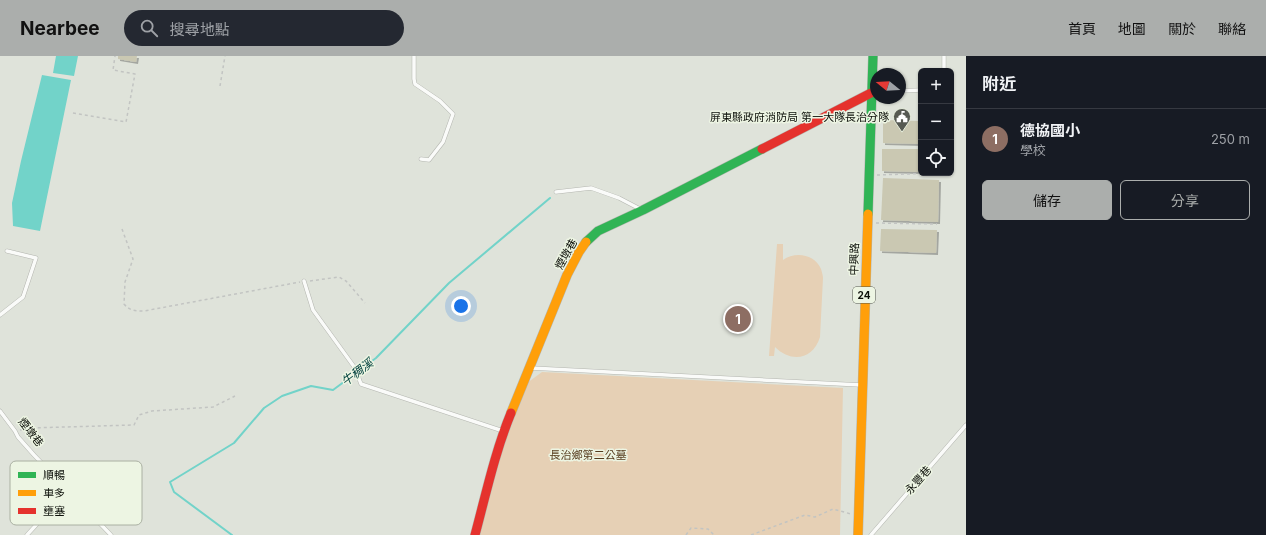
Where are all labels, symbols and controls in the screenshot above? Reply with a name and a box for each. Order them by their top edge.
search box [124,10,404,46]
text: Nearbee [20,17,100,40]
icon: search [138,17,160,39]
text: 搜尋地點 [170,20,230,39]
text: 首頁 [1068,20,1096,37]
text: 地圖 [1118,20,1146,37]
text: 關於 [1168,20,1196,37]
text: 聯絡 [1218,20,1246,37]
north arrow [870,68,906,104]
map controls [918,68,954,176]
button: + [918,68,954,104]
text: 附近 [982,74,1016,94]
button: − [918,104,954,140]
public building icon: 屏東縣政府消防局 第一大隊長治分隊 [892,107,912,132]
place label: 屏東縣政府消防局 第一大隊長治分隊 [710,110,889,124]
text: 德協國小 [1020,121,1080,140]
text: 1 [992,131,998,147]
text: 250 m [1211,131,1250,147]
button: locate [918,140,954,176]
text: 學校 [1020,142,1046,158]
button: 儲存 [982,180,1112,220]
button: 分享 [1120,180,1250,220]
street label: 煙墩巷 [552,236,580,272]
street label: 中興路 [846,242,862,276]
road number: 24 [853,287,875,303]
your location [451,296,471,316]
pin: 1 [725,304,751,334]
water label: 牛稠溪 [338,354,377,389]
street label: 煙墩巷 [15,415,47,449]
park label: 長治鄉第二公墓 [550,448,627,462]
legend [10,461,142,525]
street label: 永豐巷 [902,463,934,497]
text: 順暢 [43,468,65,482]
text: 車多 [43,486,65,500]
text: 壅塞 [43,504,65,518]

